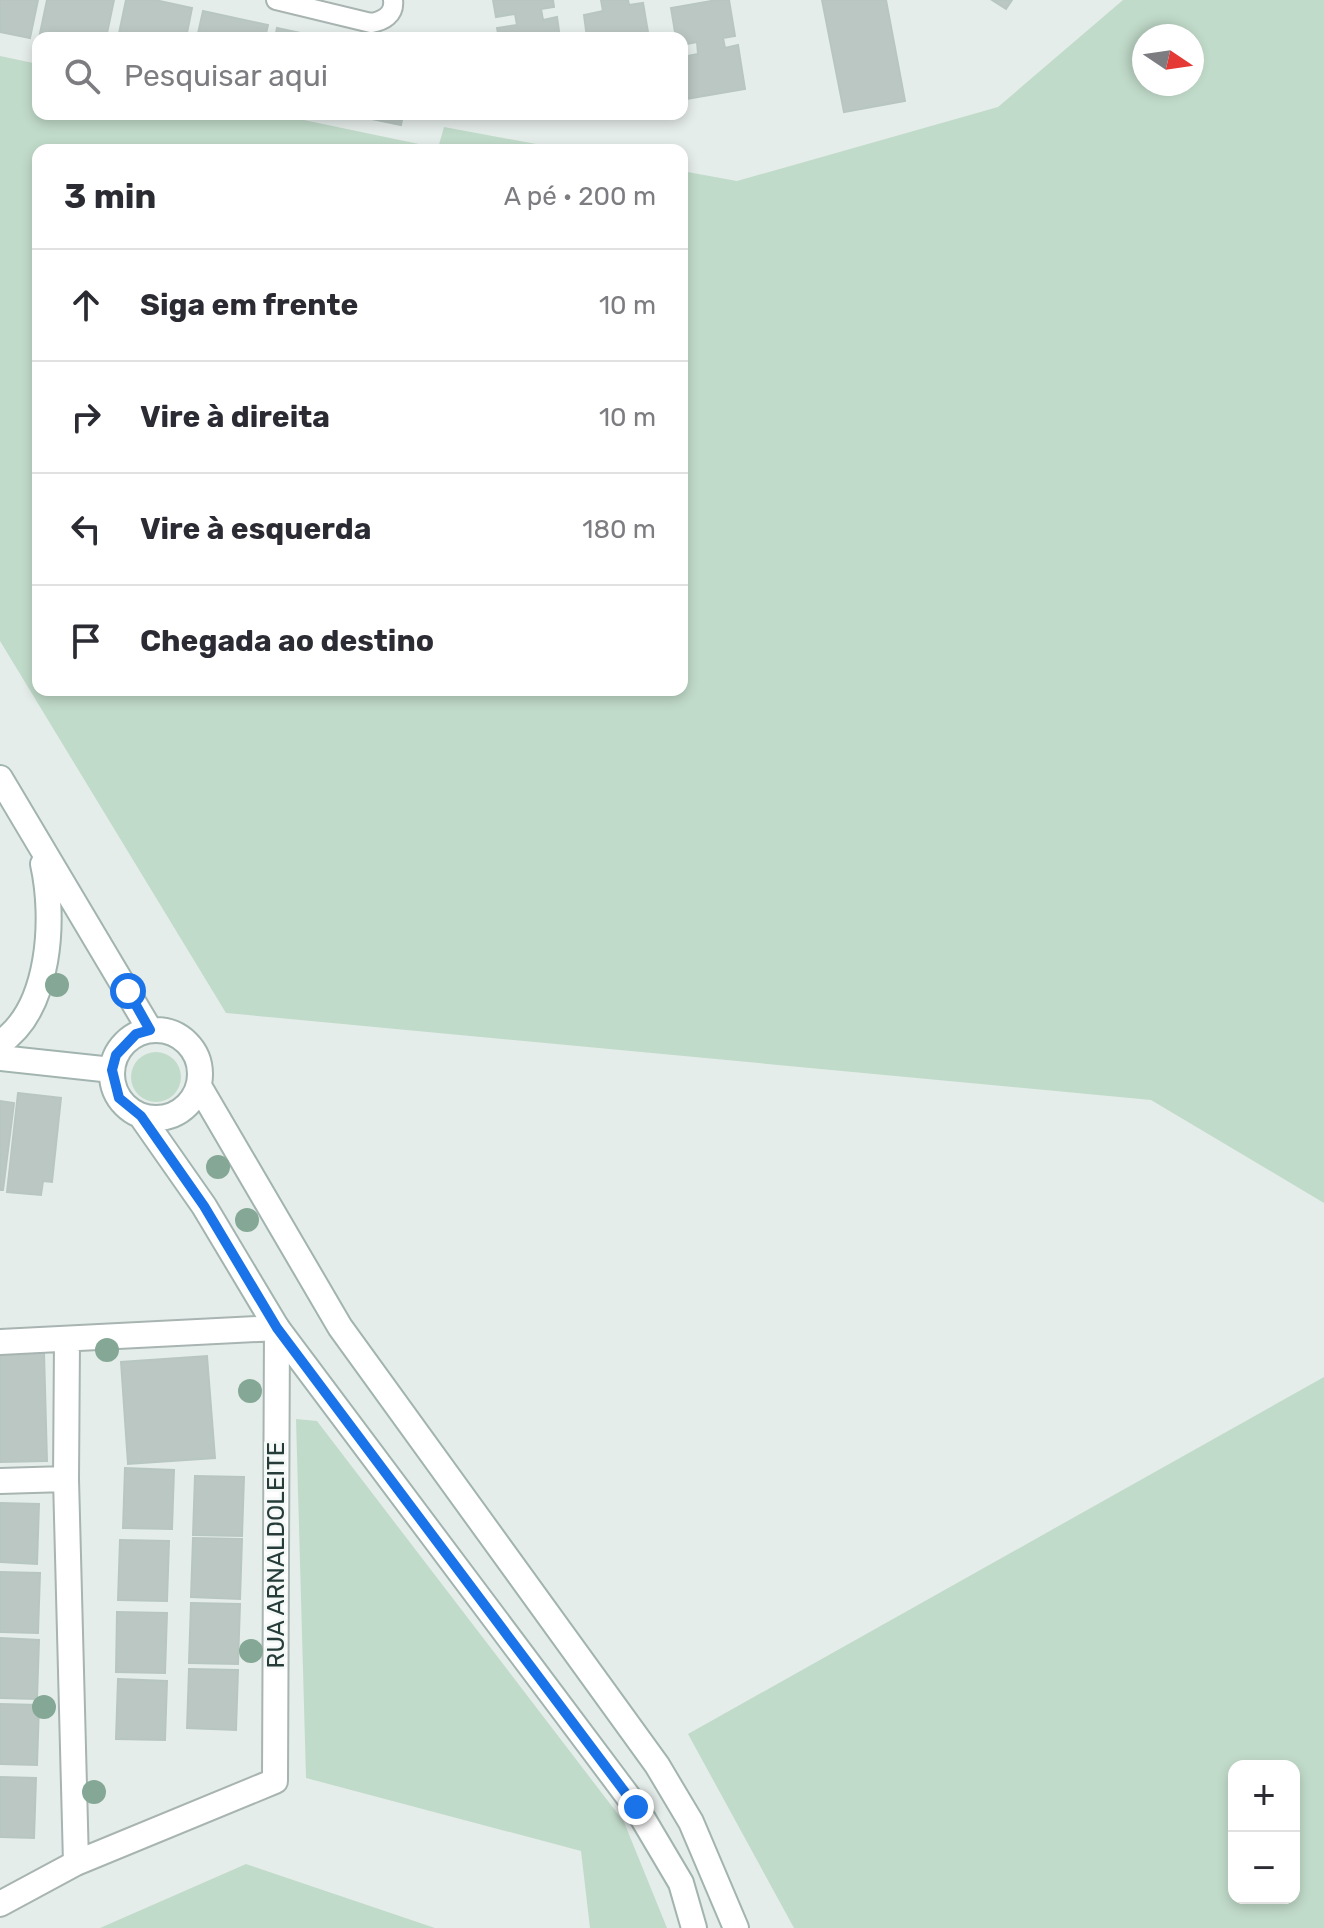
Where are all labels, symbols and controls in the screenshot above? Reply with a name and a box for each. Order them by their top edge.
north arrow [1132,24,1204,96]
search box [32,32,688,120]
icon: search [60,54,104,98]
text: Pesquisar aqui [124,58,328,94]
text: 3 min [64,176,156,217]
text: A pé · 200 m [504,181,656,212]
icon: ahead [64,283,108,327]
text: Siga em frente [140,287,358,323]
text: 10 m [599,290,656,321]
icon: right [64,395,108,439]
text: Vire à direita [140,399,330,435]
text: 10 m [599,402,656,433]
icon: left [64,507,108,551]
text: Vire à esquerda [140,511,371,547]
text: 180 m [582,514,656,545]
icon: arrive [64,619,108,663]
text: Chegada ao destino [140,623,434,659]
route start [110,973,146,1009]
street label: RUA ARNALDOLEITE [262,1442,290,1668]
map controls [1228,1760,1300,1904]
button: + [1228,1760,1300,1832]
route end [618,1789,654,1825]
button: − [1228,1832,1300,1904]

